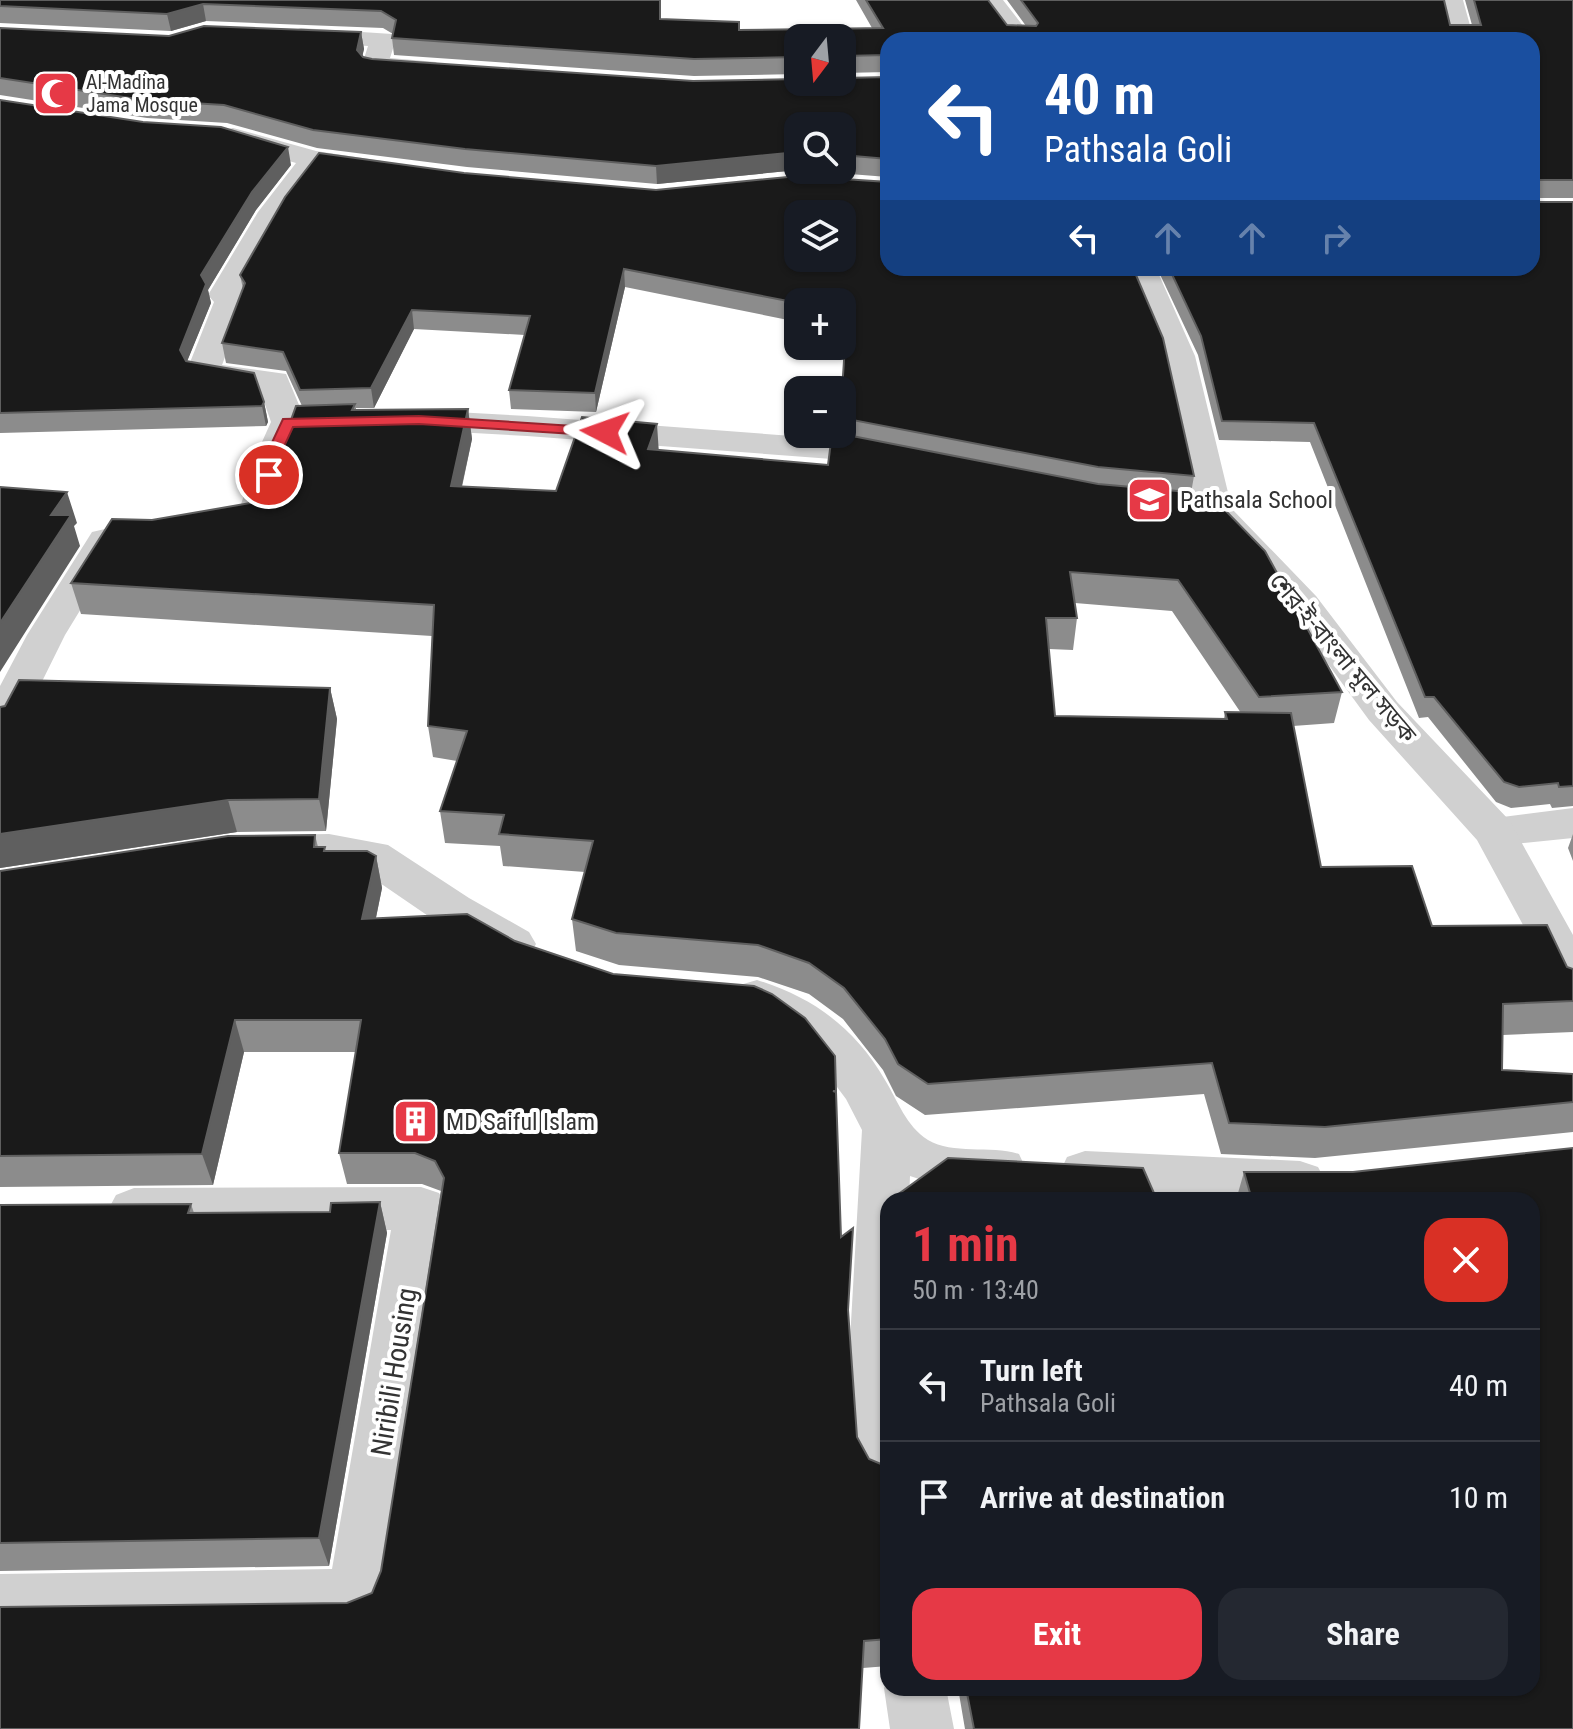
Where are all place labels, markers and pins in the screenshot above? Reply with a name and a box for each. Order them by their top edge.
mosque icon: Al-Madina Jama Mosque [31,69,79,117]
place label: Al-Madina Jama Mosque [86,70,198,117]
pin [235,441,303,509]
school or university icon: Pathsala School [1125,476,1173,524]
place label: Pathsala School [1180,486,1333,514]
building icon: MD Saiful Islam [391,1098,439,1146]
place label: MD Saiful Islam [446,1108,595,1136]

